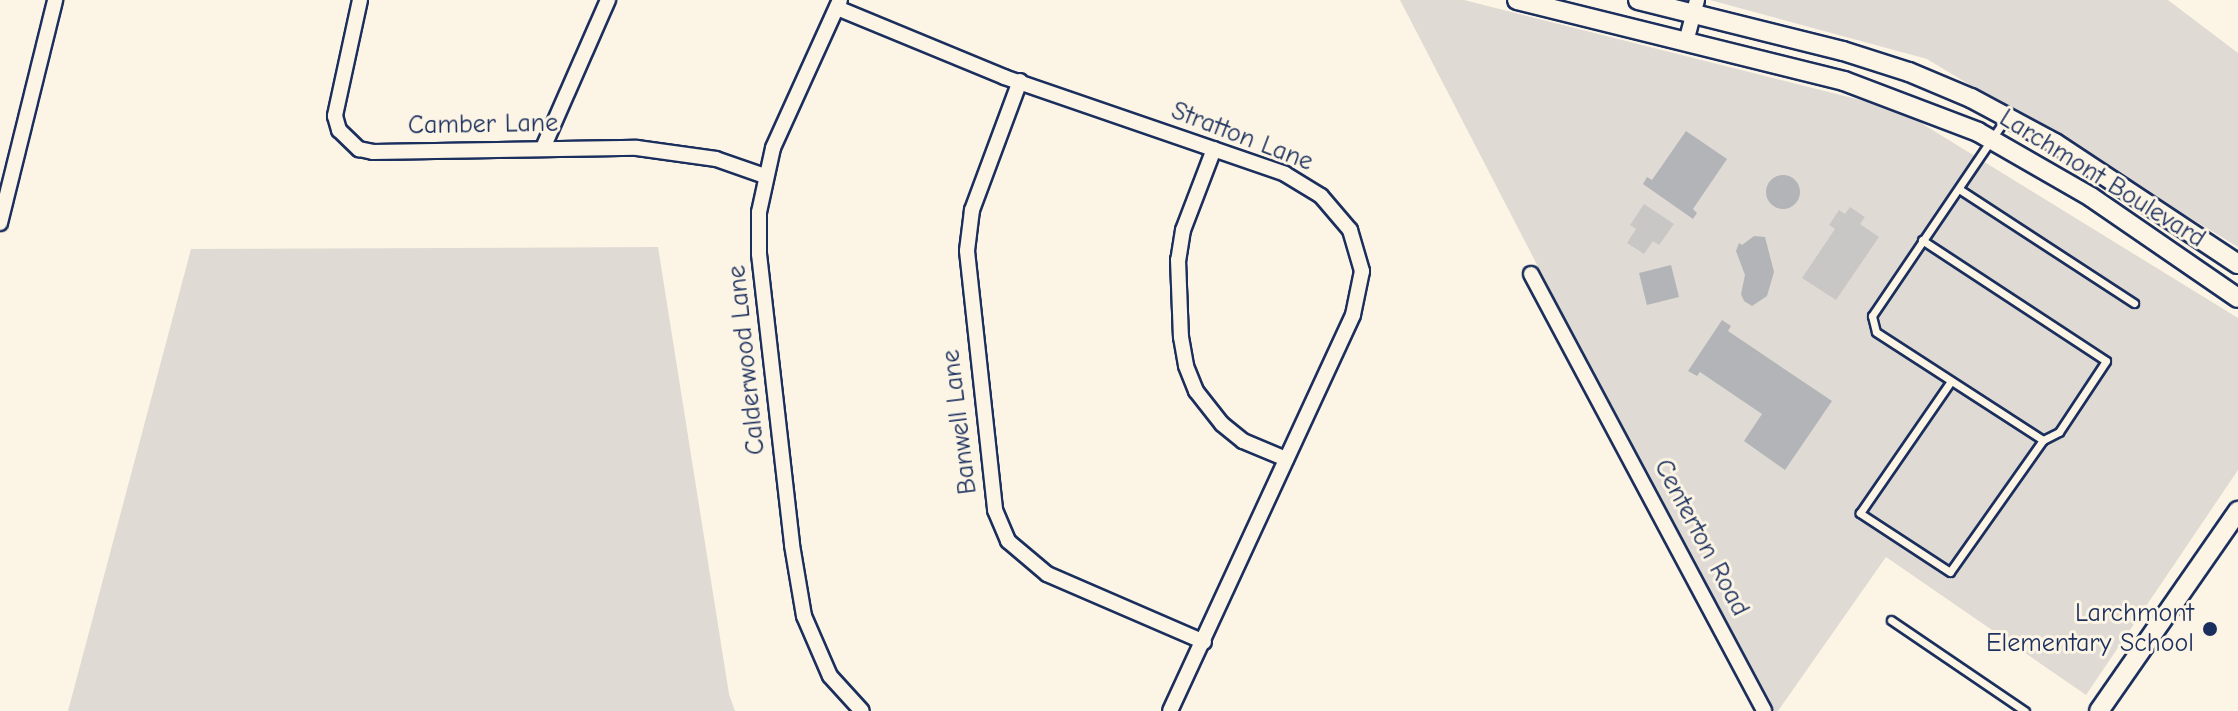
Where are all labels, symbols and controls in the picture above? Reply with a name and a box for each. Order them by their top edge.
street label: Stratton Lane [1167,96,1317,178]
street label: Larchmont Boulevard [1993,103,2211,255]
street label: Camber Lane [408,108,558,142]
street label: Calderwood Lane [722,264,772,456]
street label: Banwell Lane [936,348,984,496]
street label: Centerton Road [1647,454,1755,622]
place label: Larchmont Elementary School [1986,598,2194,660]
marker: Larchmont Elementary School [2201,620,2219,638]

